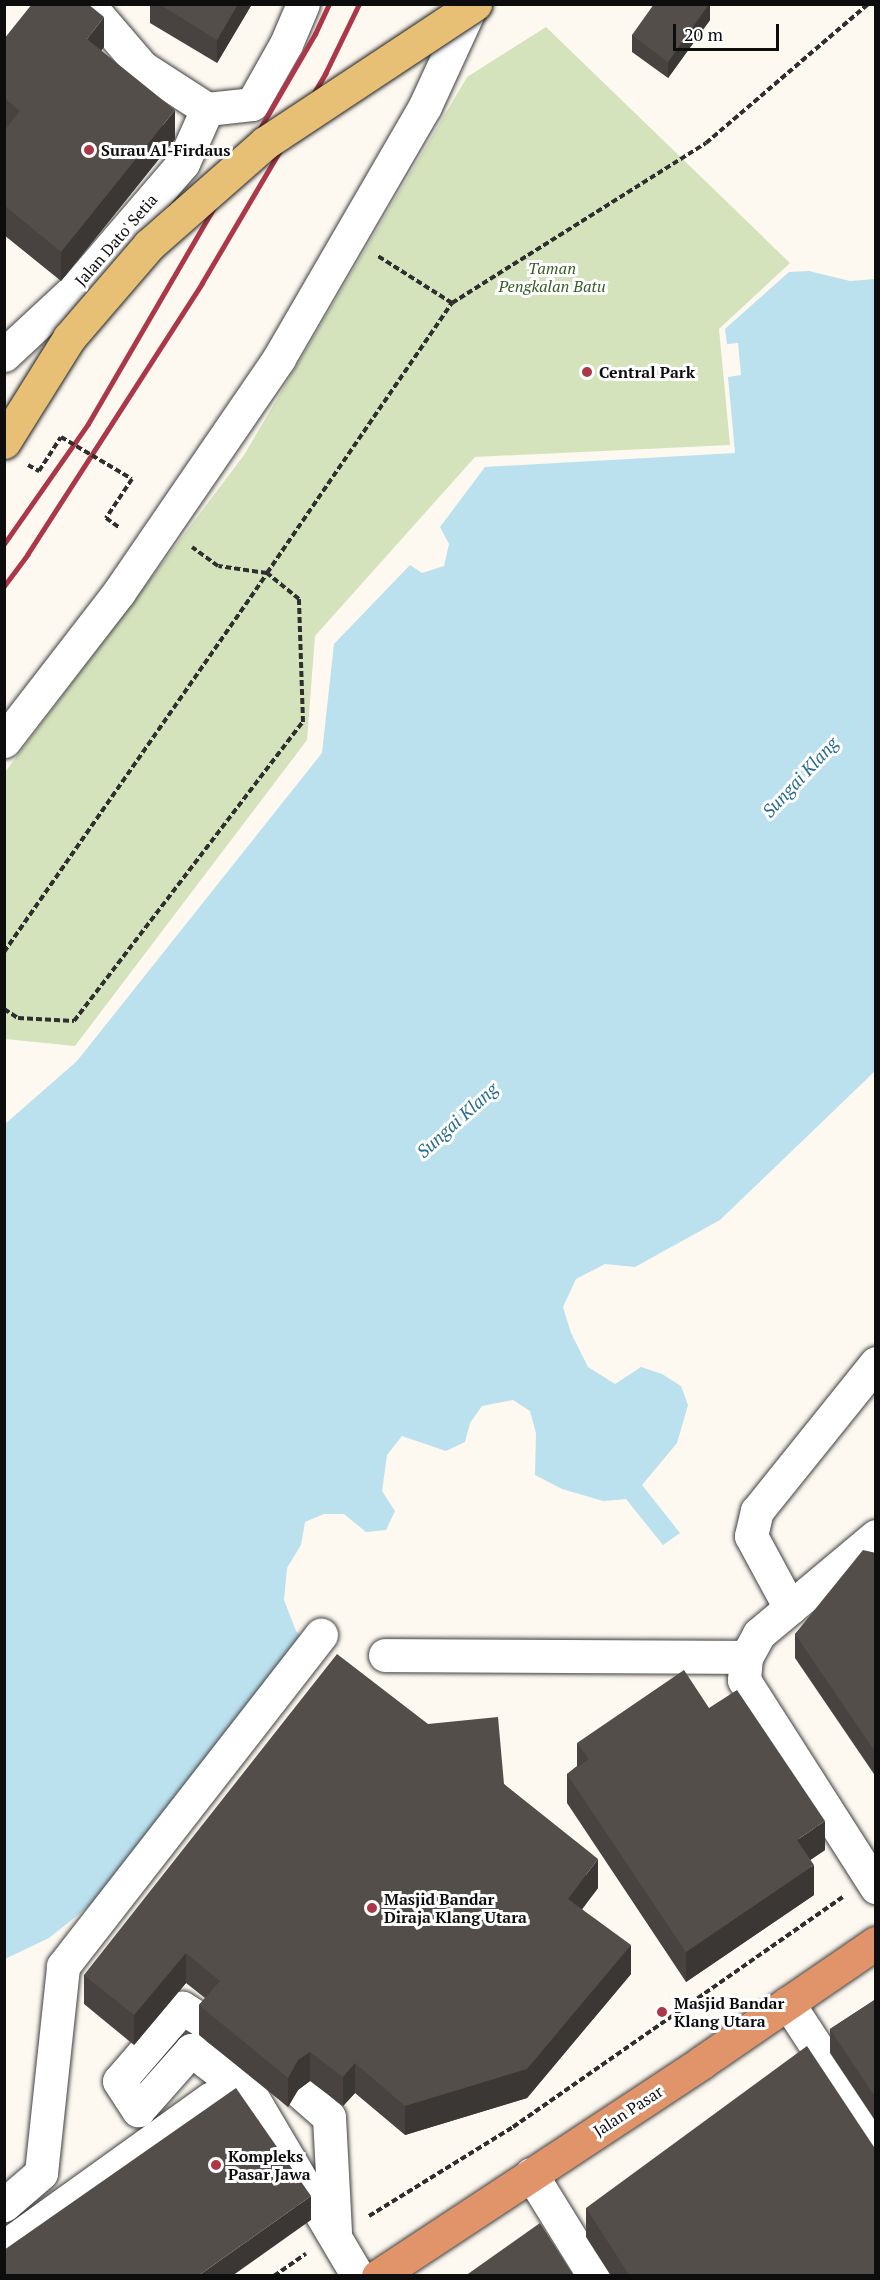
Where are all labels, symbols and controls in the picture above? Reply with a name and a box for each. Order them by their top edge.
scale bar [676,12,782,50]
text: 20 m [684,22,723,46]
place label: Surau Al-Firdaus [101,140,231,160]
marker: Surau Al-Firdaus [82,143,96,157]
street label: Jalan Dato' Setia [71,190,161,290]
park label: Taman Pengkalan Batu [498,258,606,296]
place label: Central Park [599,362,695,382]
marker: Central Park [580,365,594,379]
water label: Sungai Klang [757,732,843,822]
water label: Sungai Klang [412,1078,502,1162]
place label: Masjid Bandar Diraja Klang Utara [384,1889,527,1927]
marker: Masjid Bandar Diraja Klang Utara [365,1901,379,1915]
place label: Masjid Bandar Klang Utara [674,1993,784,2031]
marker: Masjid Bandar Klang Utara [655,2005,669,2019]
street label: Jalan Pasar [590,2082,666,2140]
place label: Kompleks Pasar Jawa [228,2146,311,2184]
marker: Kompleks Pasar Jawa [209,2158,223,2172]

